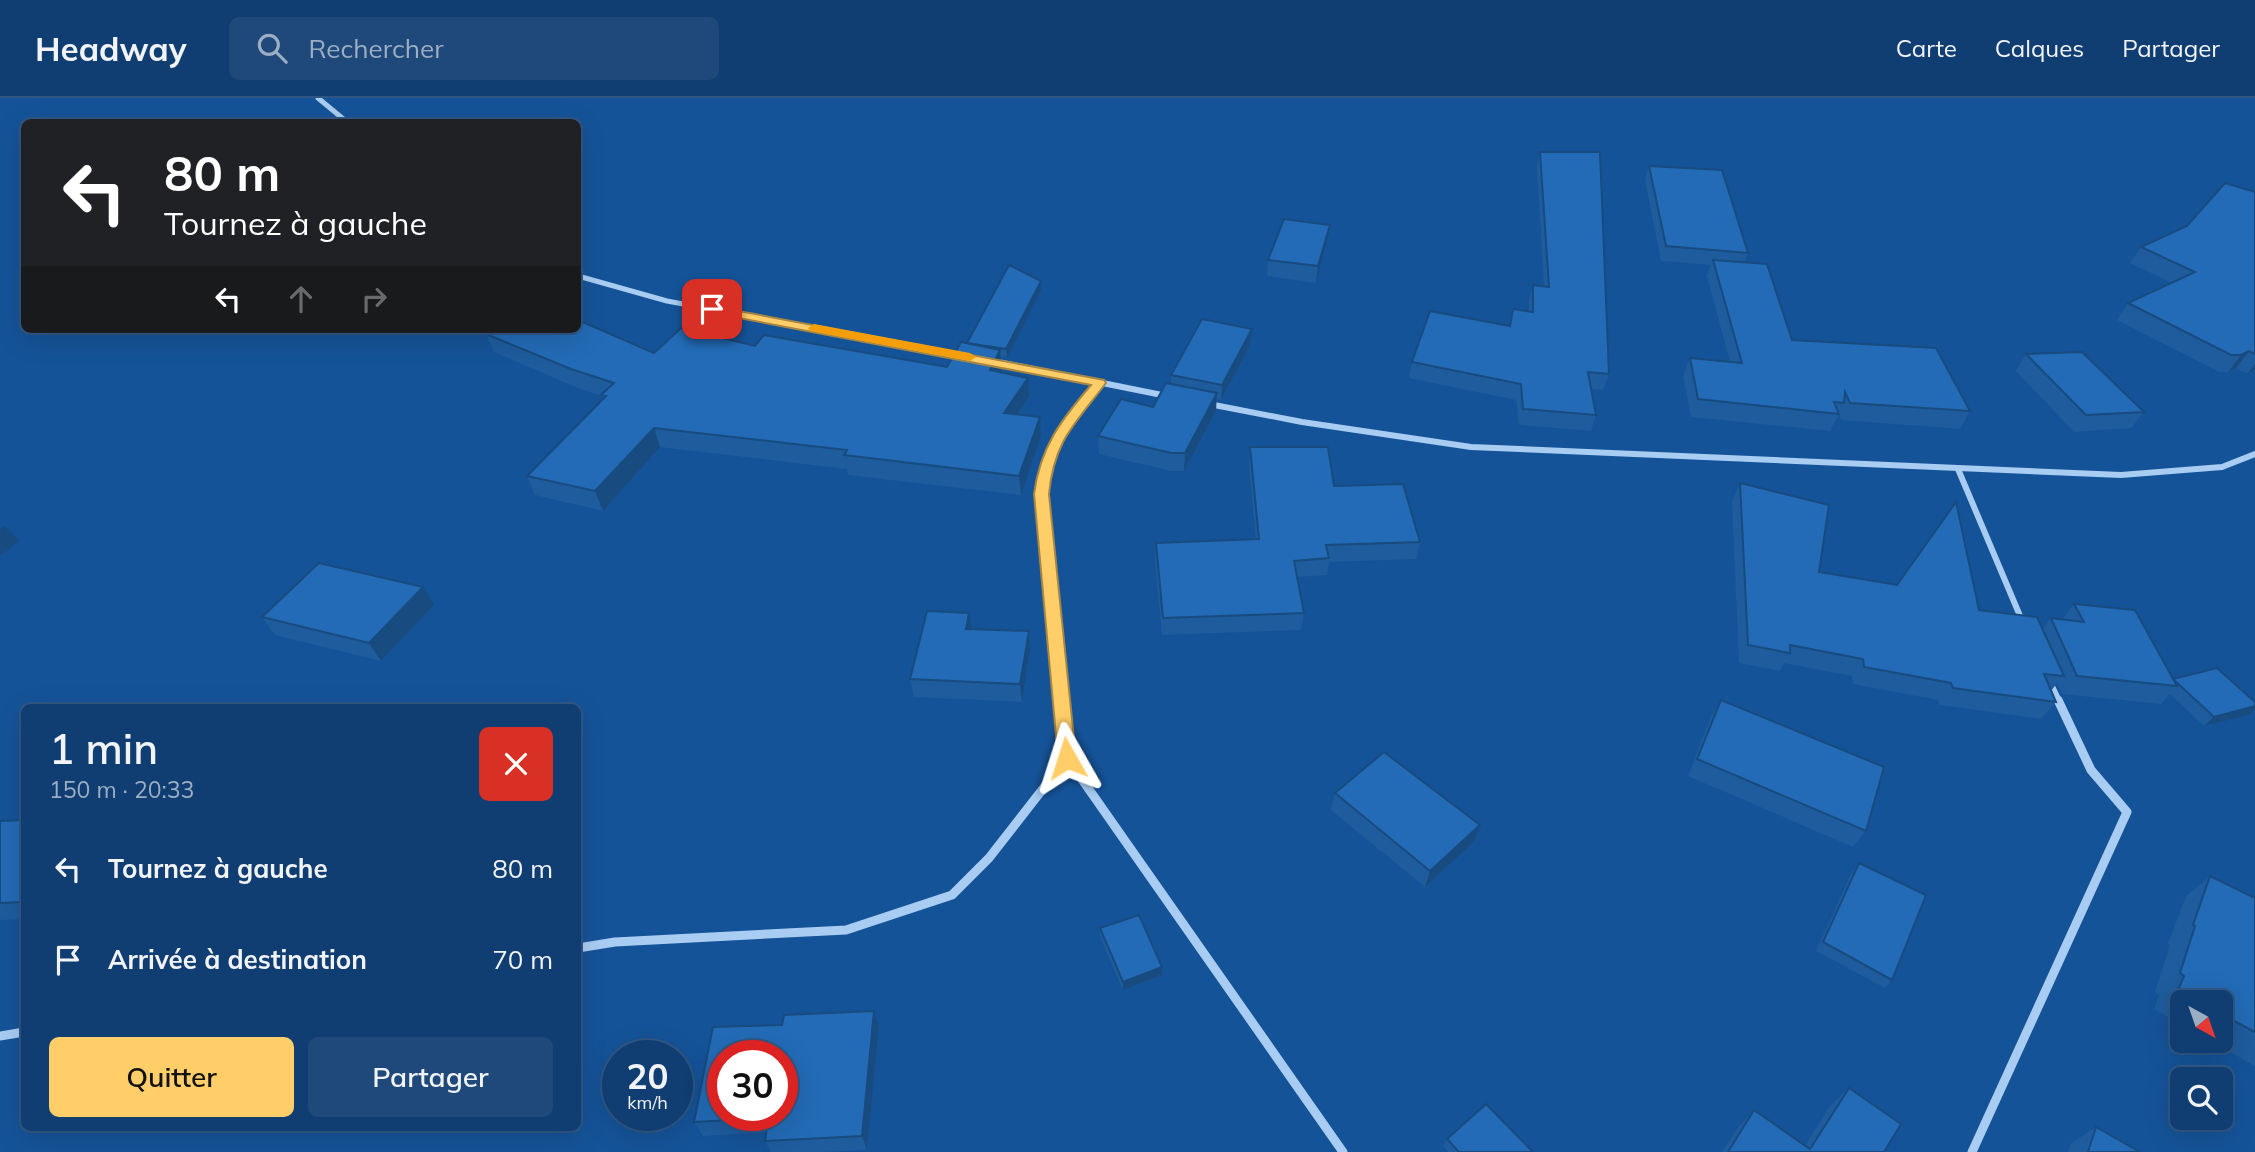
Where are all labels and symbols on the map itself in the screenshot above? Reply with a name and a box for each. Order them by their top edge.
pin [682,279,742,339]
position arrow [1030,721,1104,795]
north arrow [2170,990,2233,1054]
speed limit sign: 30 [707,1040,798,1131]

